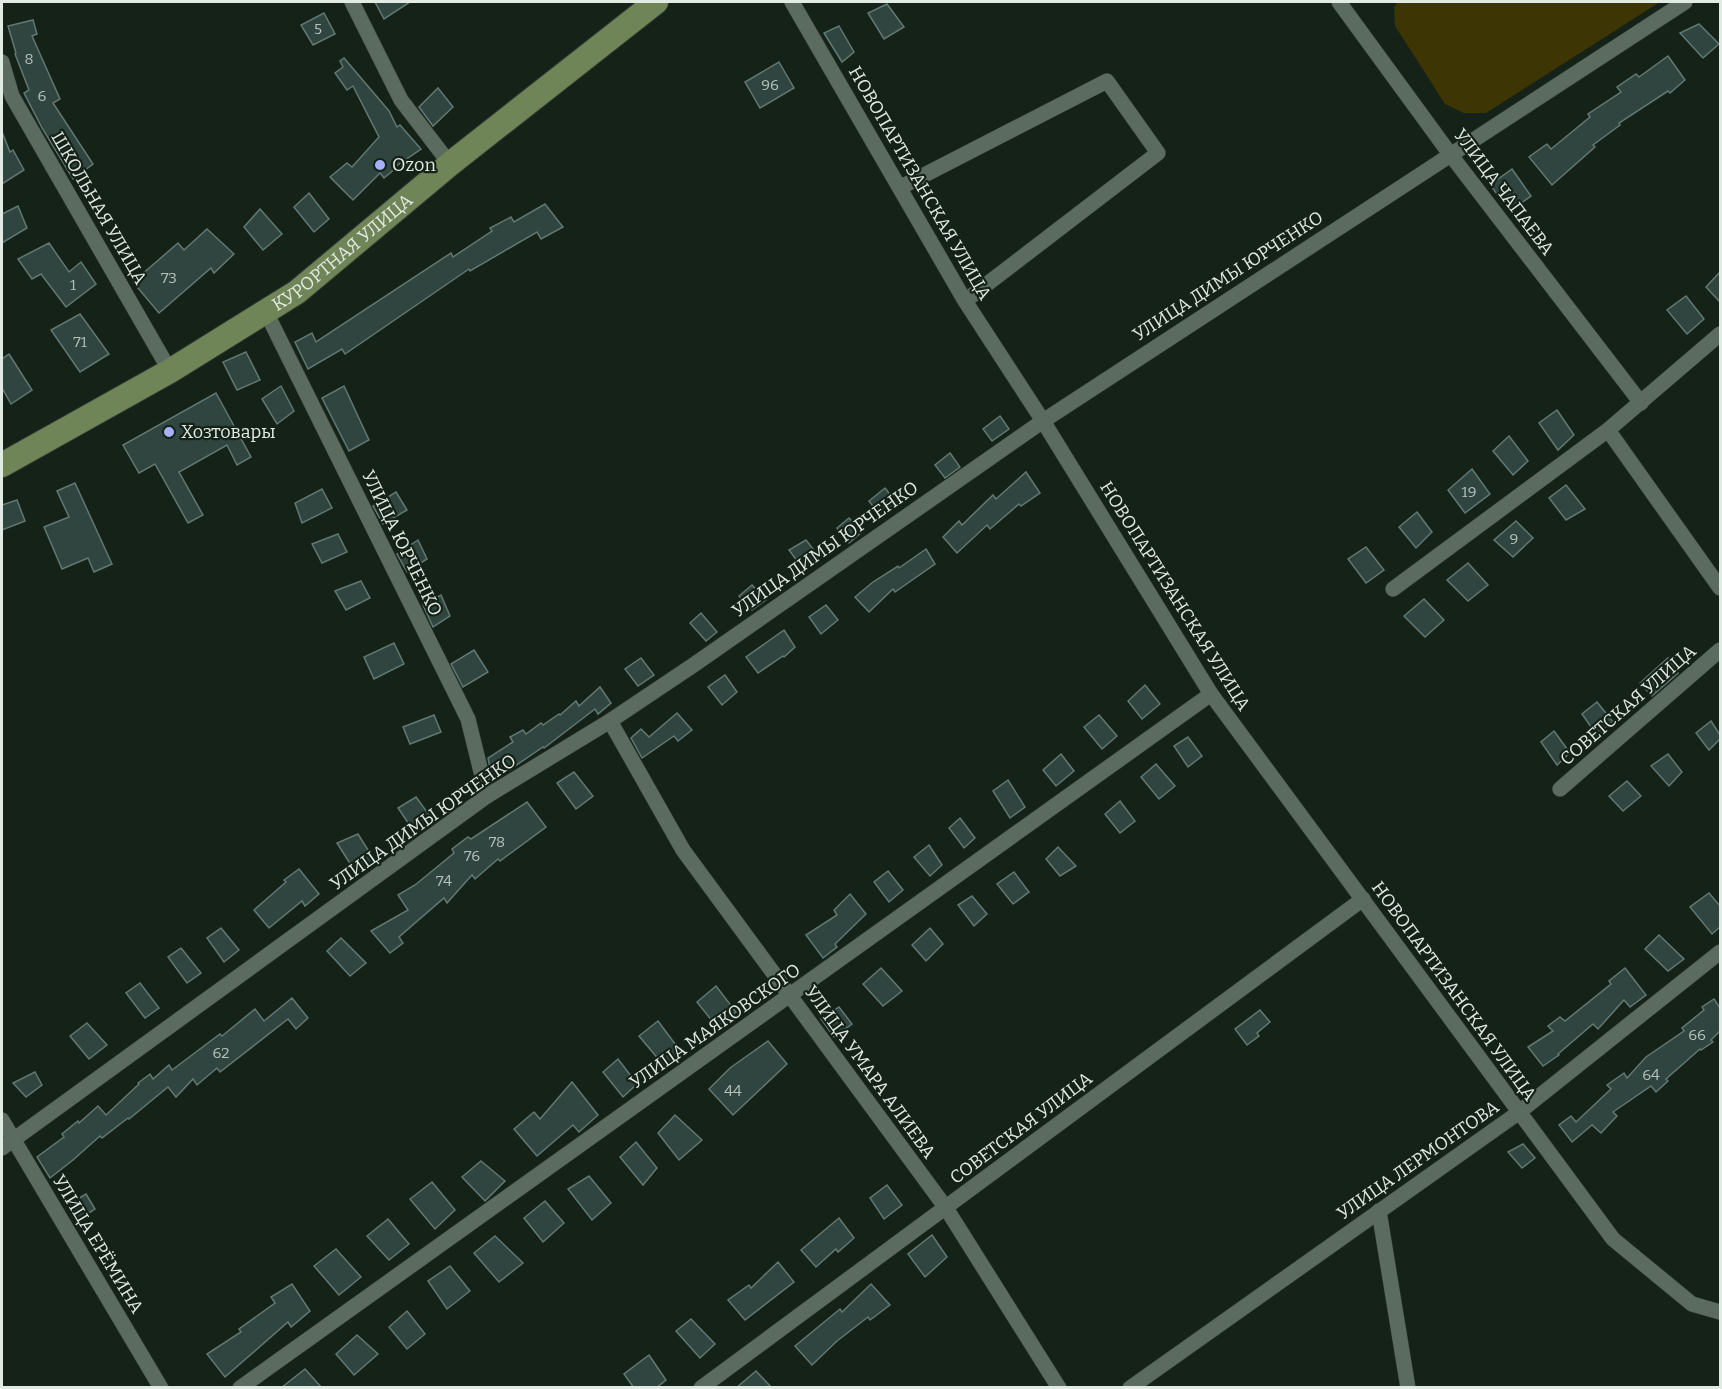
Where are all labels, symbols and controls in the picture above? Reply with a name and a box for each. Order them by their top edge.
house number: 5 [314,20,322,38]
house number: 8 [24,50,34,68]
street label: НОВОПАРТИЗАНСКАЯ УЛИЦА [844,62,996,304]
house number: 96 [761,76,779,94]
house number: 6 [38,87,47,105]
street label: УЛИЦА ЧАПАЕВА [1449,124,1559,260]
street label: ШКОЛЬНАЯ УЛИЦА [46,128,152,288]
place label: Ozon [392,154,436,176]
marker: Ozon [373,158,387,172]
street label: КУРОРТНАЯ УЛИЦА [268,189,417,316]
street label: УЛИЦА ДИМЫ ЮРЧЕНКО [1129,206,1327,346]
house number: 73 [161,269,177,287]
house number: 1 [70,276,76,294]
house number: 71 [73,333,87,351]
place label: Хозтовары [181,421,276,443]
marker: Хозтовары [162,425,176,439]
street label: УЛИЦА ЮРЧЕНКО [357,466,447,620]
street label: УЛИЦА ДИМЫ ЮРЧЕНКО [728,476,922,622]
street label: НОВОПАРТИЗАНСКАЯ УЛИЦА [1095,477,1255,715]
house number: 19 [1462,483,1476,501]
house number: 9 [1510,530,1518,548]
street label: СОВЕТСКАЯ УЛИЦА [1556,640,1701,770]
street label: УЛИЦА ДИМЫ ЮРЧЕНКО [326,749,520,895]
house number: 78 [489,833,505,851]
house number: 76 [464,847,480,865]
house number: 74 [436,872,452,890]
street label: НОВОПАРТИЗАНСКАЯ УЛИЦА [1367,877,1541,1105]
street label: УЛИЦА МАЯКОВСКОГО [625,959,805,1093]
street label: УЛИЦА УМАРА АЛИЕВА [800,981,940,1163]
house number: 66 [1688,1026,1706,1044]
house number: 62 [213,1044,229,1062]
house number: 64 [1642,1066,1660,1084]
street label: СОВЕТСКАЯ УЛИЦА [945,1067,1097,1189]
house number: 44 [724,1082,742,1100]
street label: УЛИЦА ЛЕРМОНТОВА [1333,1096,1503,1224]
street label: УЛИЦА ЕРЁМИНА [48,1171,148,1318]

